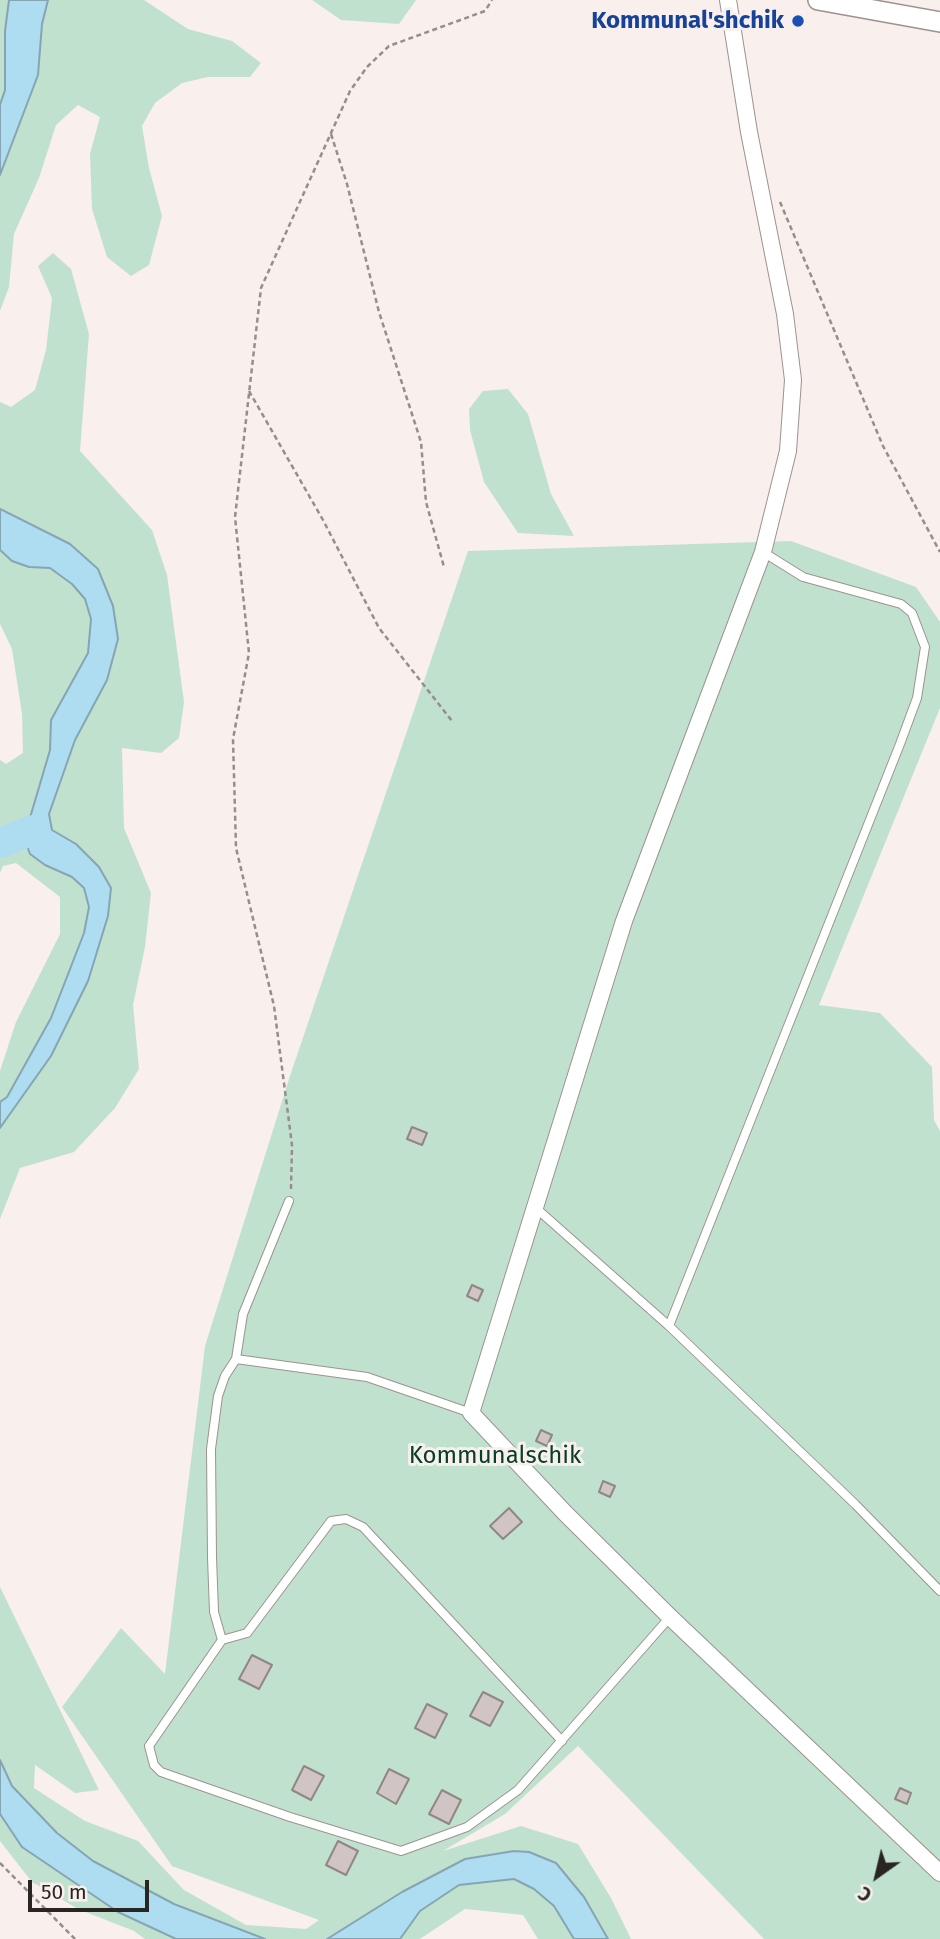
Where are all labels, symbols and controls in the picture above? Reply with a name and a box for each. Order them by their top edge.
place label: Kommunal'shchik [591,7,784,35]
marker: Kommunal'shchik [790,13,806,29]
park label: Kommunalschik [409,1442,581,1470]
north arrow [842,1841,912,1911]
scale bar [32,1866,152,1910]
text: 50 m [41,1879,87,1905]
text: С [854,1881,876,1906]

